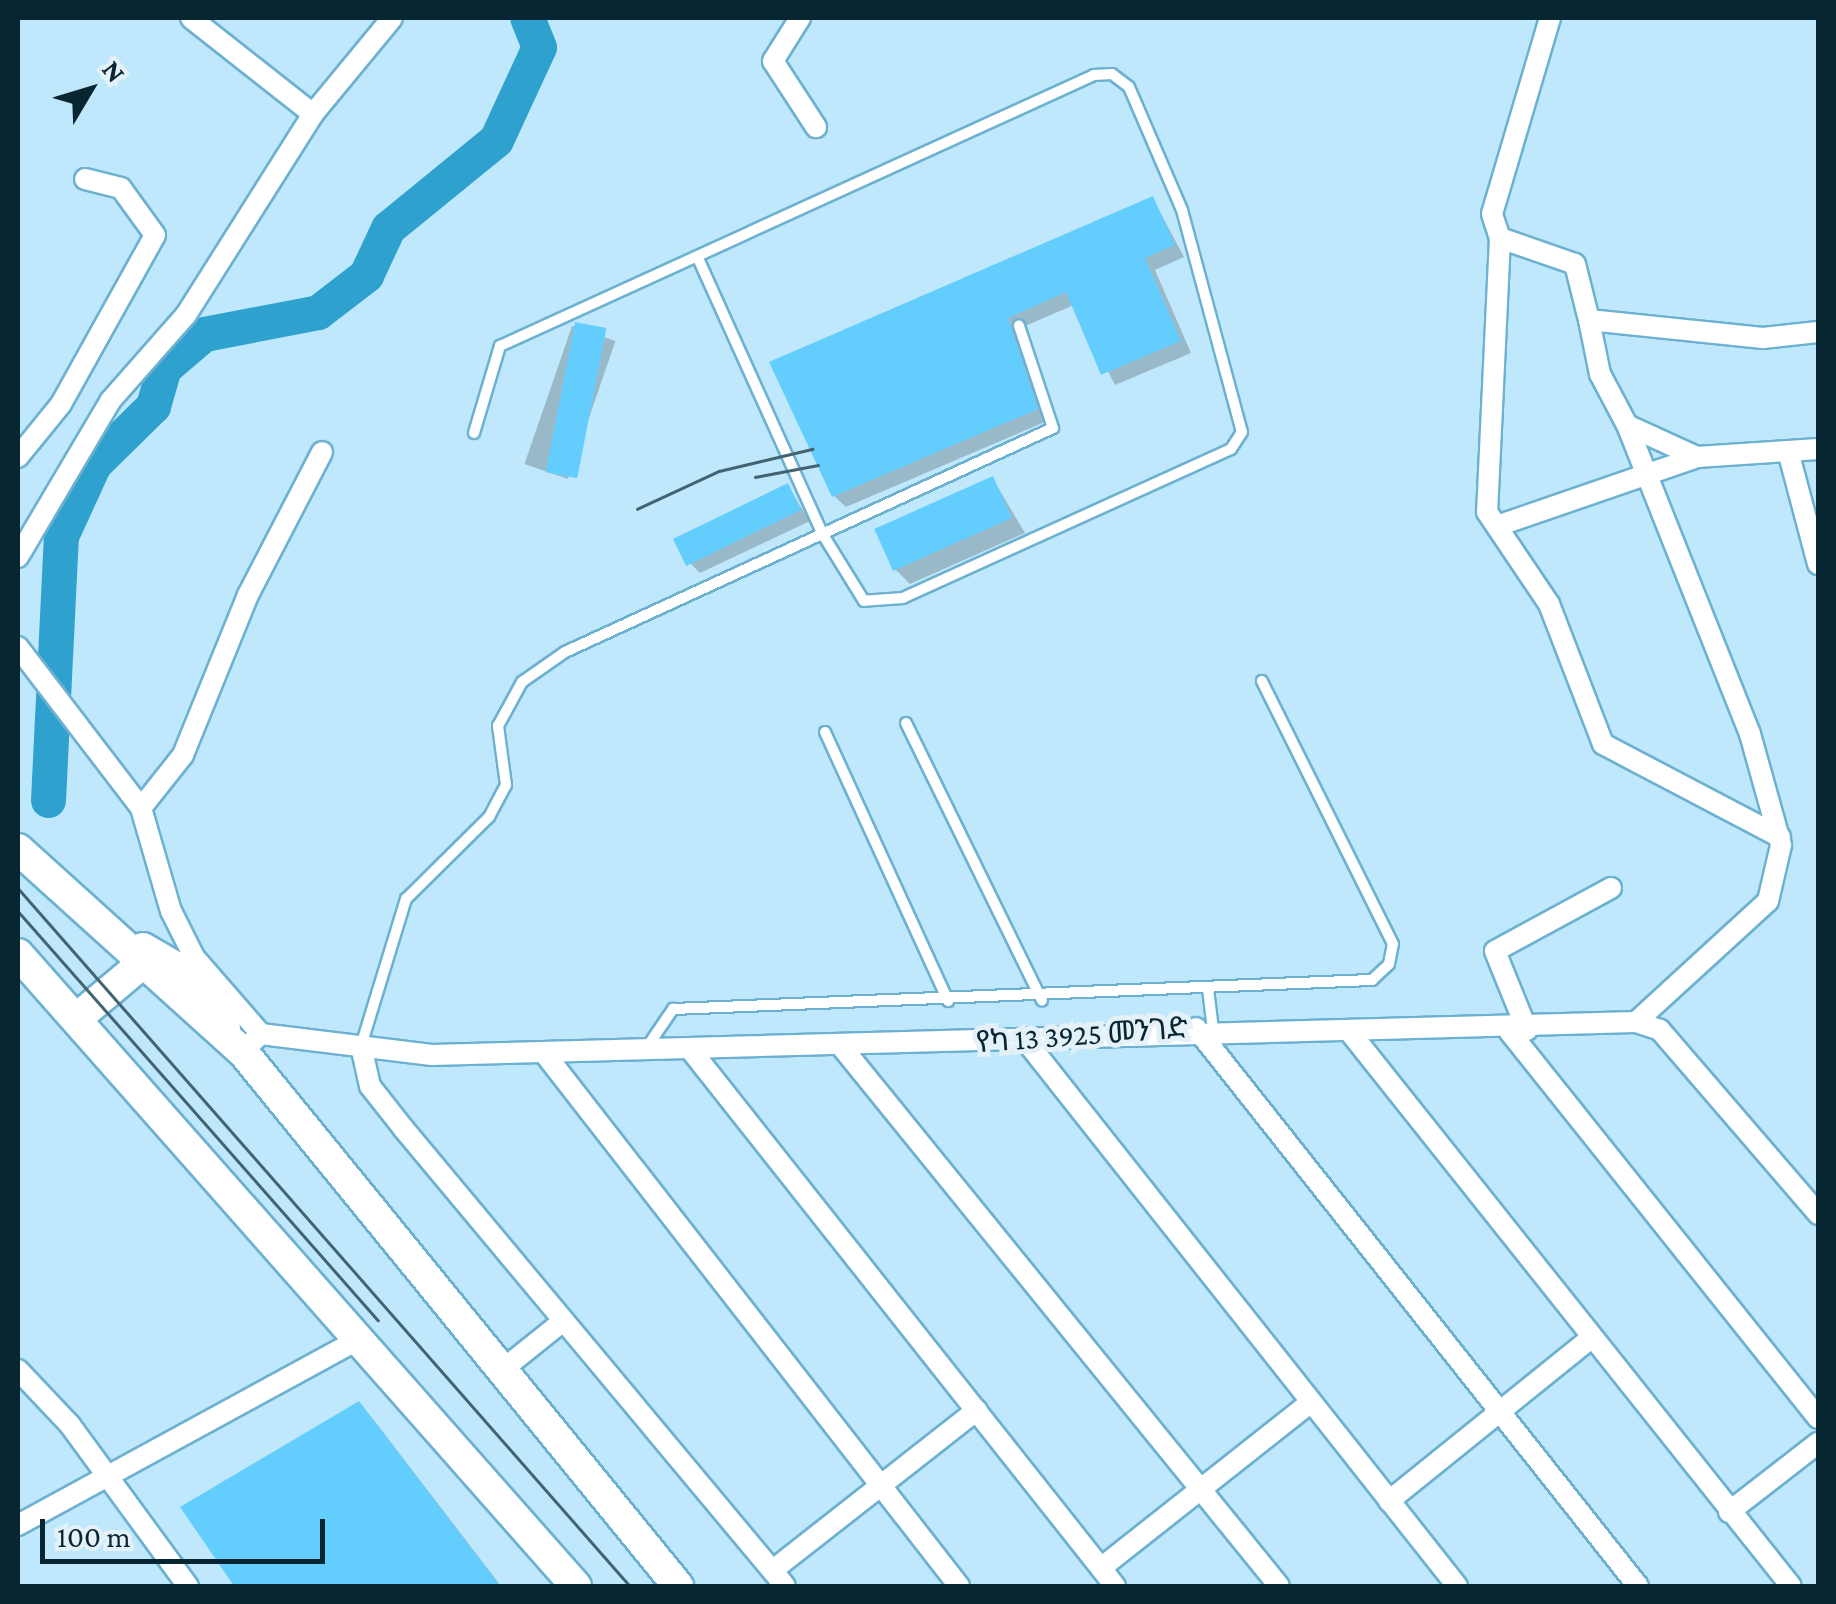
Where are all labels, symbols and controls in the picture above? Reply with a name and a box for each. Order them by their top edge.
north arrow [40,40,140,140]
text: N [96,54,132,88]
street label: የካ 13 3925 መንገድ [975,1010,1189,1060]
scale bar [45,1499,330,1561]
text: 100 m [57,1520,131,1553]

